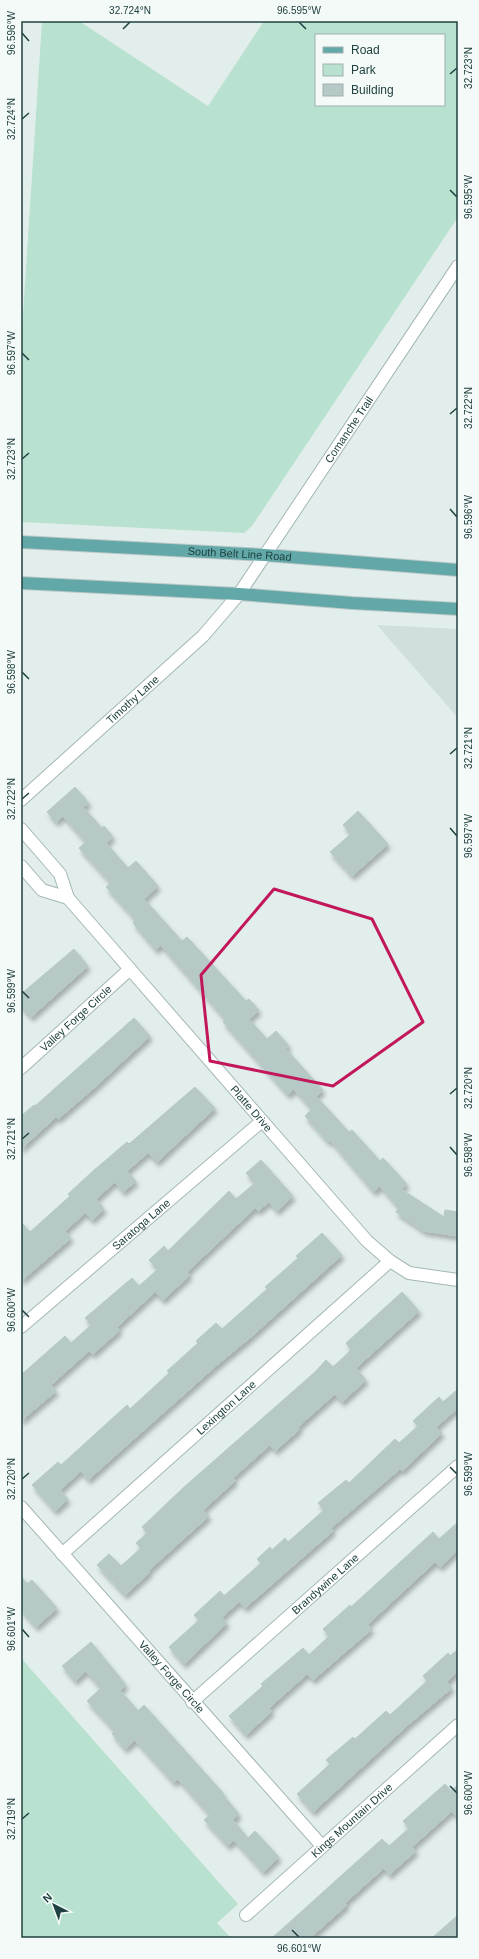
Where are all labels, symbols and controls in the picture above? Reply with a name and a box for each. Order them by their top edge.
text: 32.724°N [109,5,151,16]
text: 96.595°W [277,5,322,16]
text: 96.596°W [6,10,17,55]
legend [315,34,445,106]
text: Road [351,43,380,57]
text: 32.723°N [463,47,474,89]
text: Park [351,63,377,77]
text: Building [351,83,394,97]
text: 32.724°N [6,98,17,140]
text: 96.595°W [463,174,474,219]
text: 96.597°W [6,330,17,375]
text: 32.722°N [463,387,474,429]
street label: Comanche Trail [322,394,375,465]
text: 32.723°N [6,438,17,480]
text: 96.596°W [463,494,474,539]
street label: South Belt Line Road [187,545,292,563]
text: 96.598°W [6,649,17,694]
street label: Timothy Lane [104,673,161,726]
text: 32.721°N [463,727,474,769]
text: 32.722°N [6,778,17,820]
text: 96.597°W [463,813,474,858]
text: 96.599°W [6,968,17,1013]
street label: Valley Forge Circle [38,983,114,1054]
text: 32.720°N [463,1067,474,1109]
street label: Platte Drive [228,1083,275,1134]
text: 32.721°N [6,1118,17,1160]
text: 96.598°W [463,1132,474,1177]
street label: Saratoga Lane [110,1196,172,1252]
text: 96.600°W [6,1287,17,1332]
street label: Lexington Lane [194,1378,258,1437]
text: 96.599°W [463,1451,474,1496]
text: 32.720°N [6,1458,17,1500]
street label: Brandywine Lane [289,1551,361,1617]
text: 96.601°W [6,1606,17,1651]
street label: Valley Forge Circle [137,1638,207,1715]
text: 96.600°W [463,1770,474,1815]
street label: Kings Mountain Drive [309,1781,395,1860]
text: 32.719°N [6,1798,17,1840]
north arrow [34,1885,74,1925]
text: N [40,1890,54,1905]
text: 96.601°W [277,1943,322,1954]

